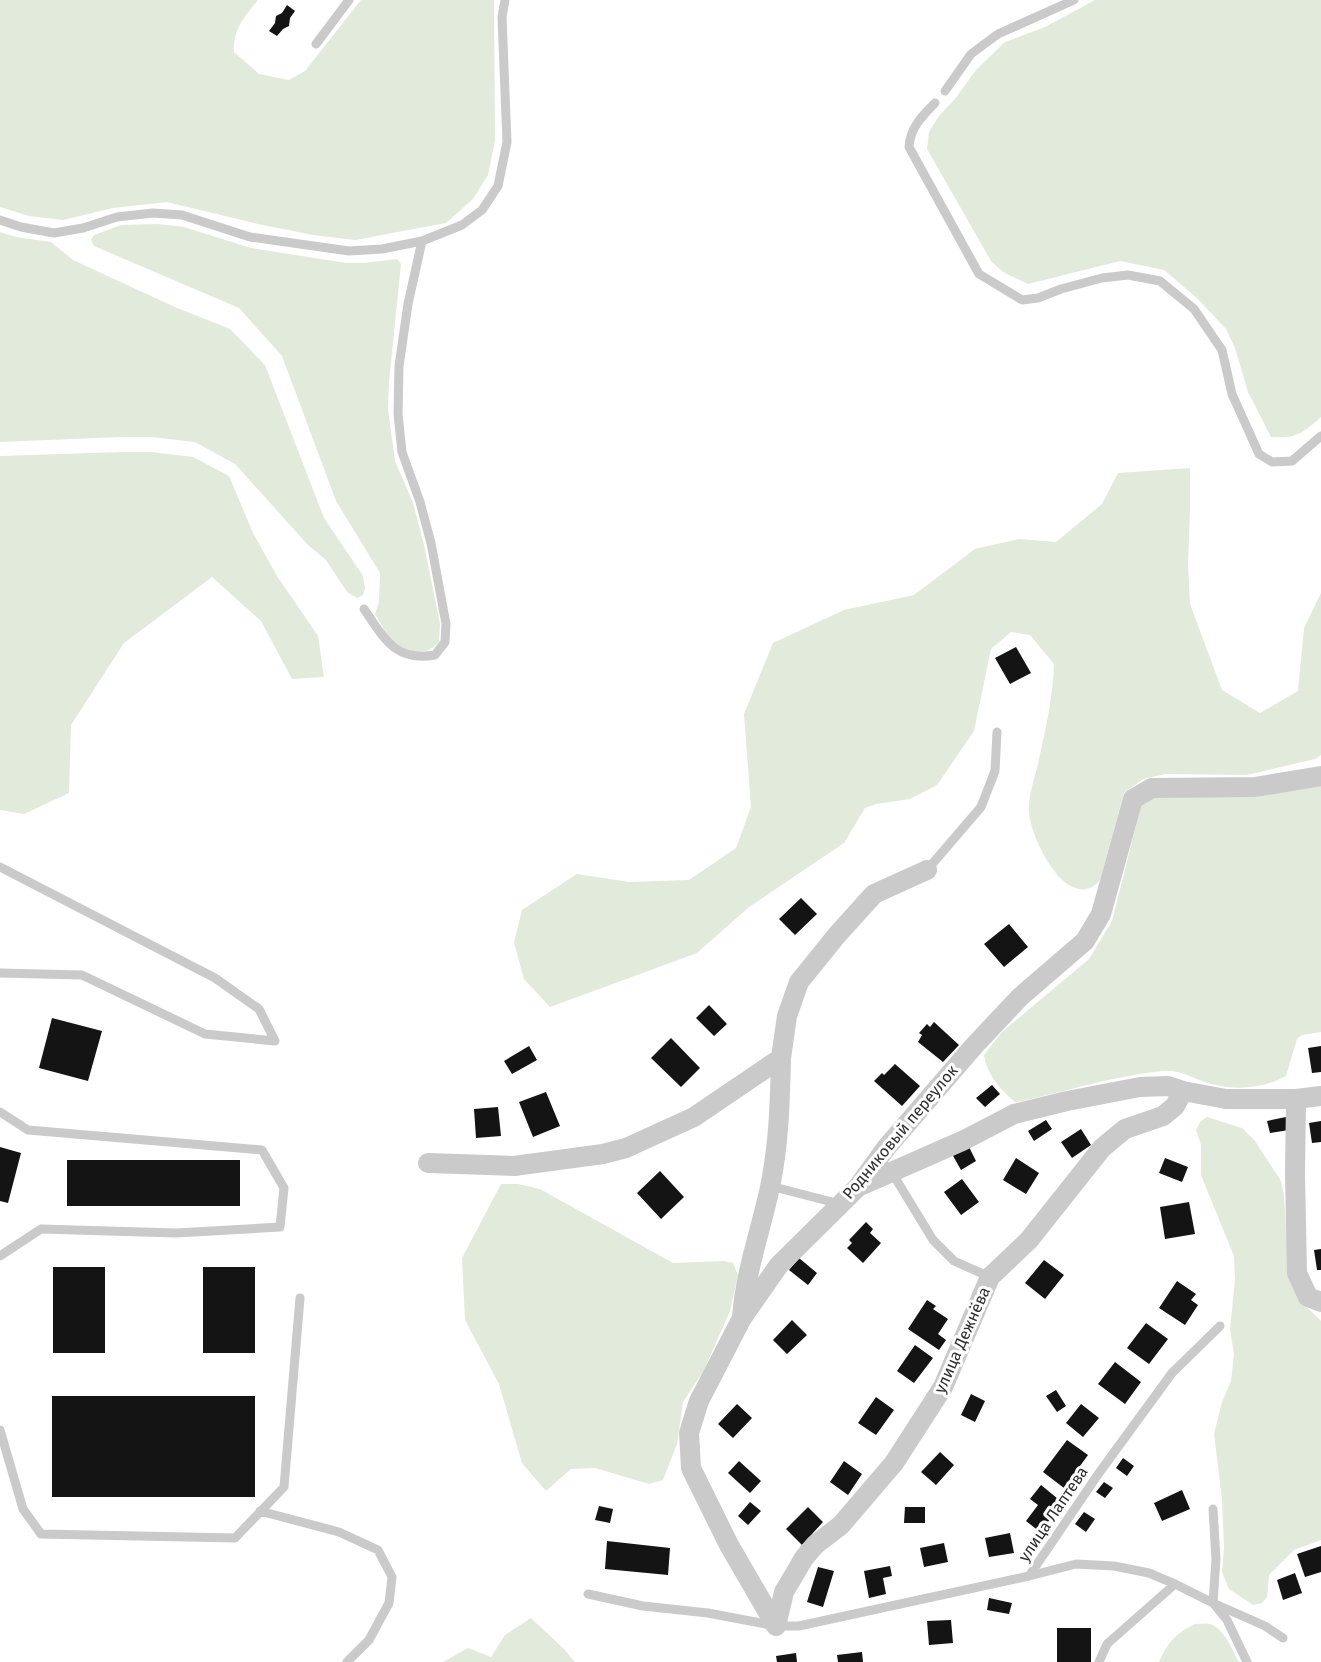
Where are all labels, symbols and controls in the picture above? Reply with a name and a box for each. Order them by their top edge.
street label: Родниковый переулок [838,1061,962,1203]
street label: улица Дежнёва [930,1284,994,1396]
street label: улица Лаптева [1014,1463,1092,1565]

